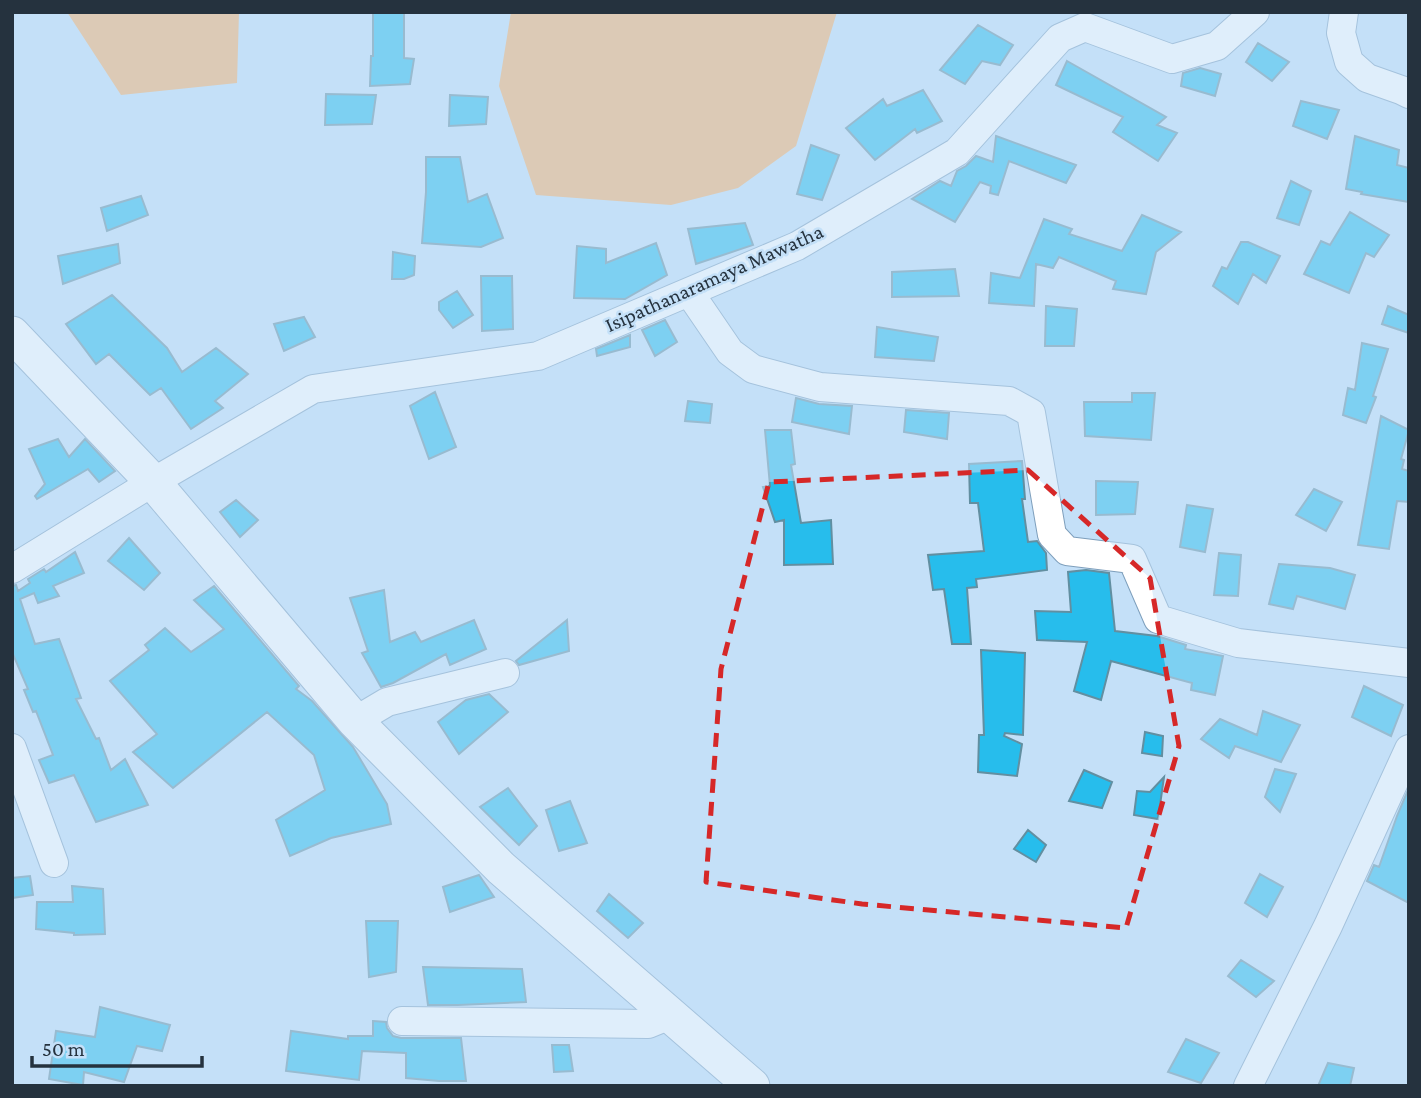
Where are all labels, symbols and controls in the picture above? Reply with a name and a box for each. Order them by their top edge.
street label: Isipathanaramaya Mawatha [601,219,827,337]
scale bar [32,1024,201,1068]
text: 50 m [42,1037,85,1061]

